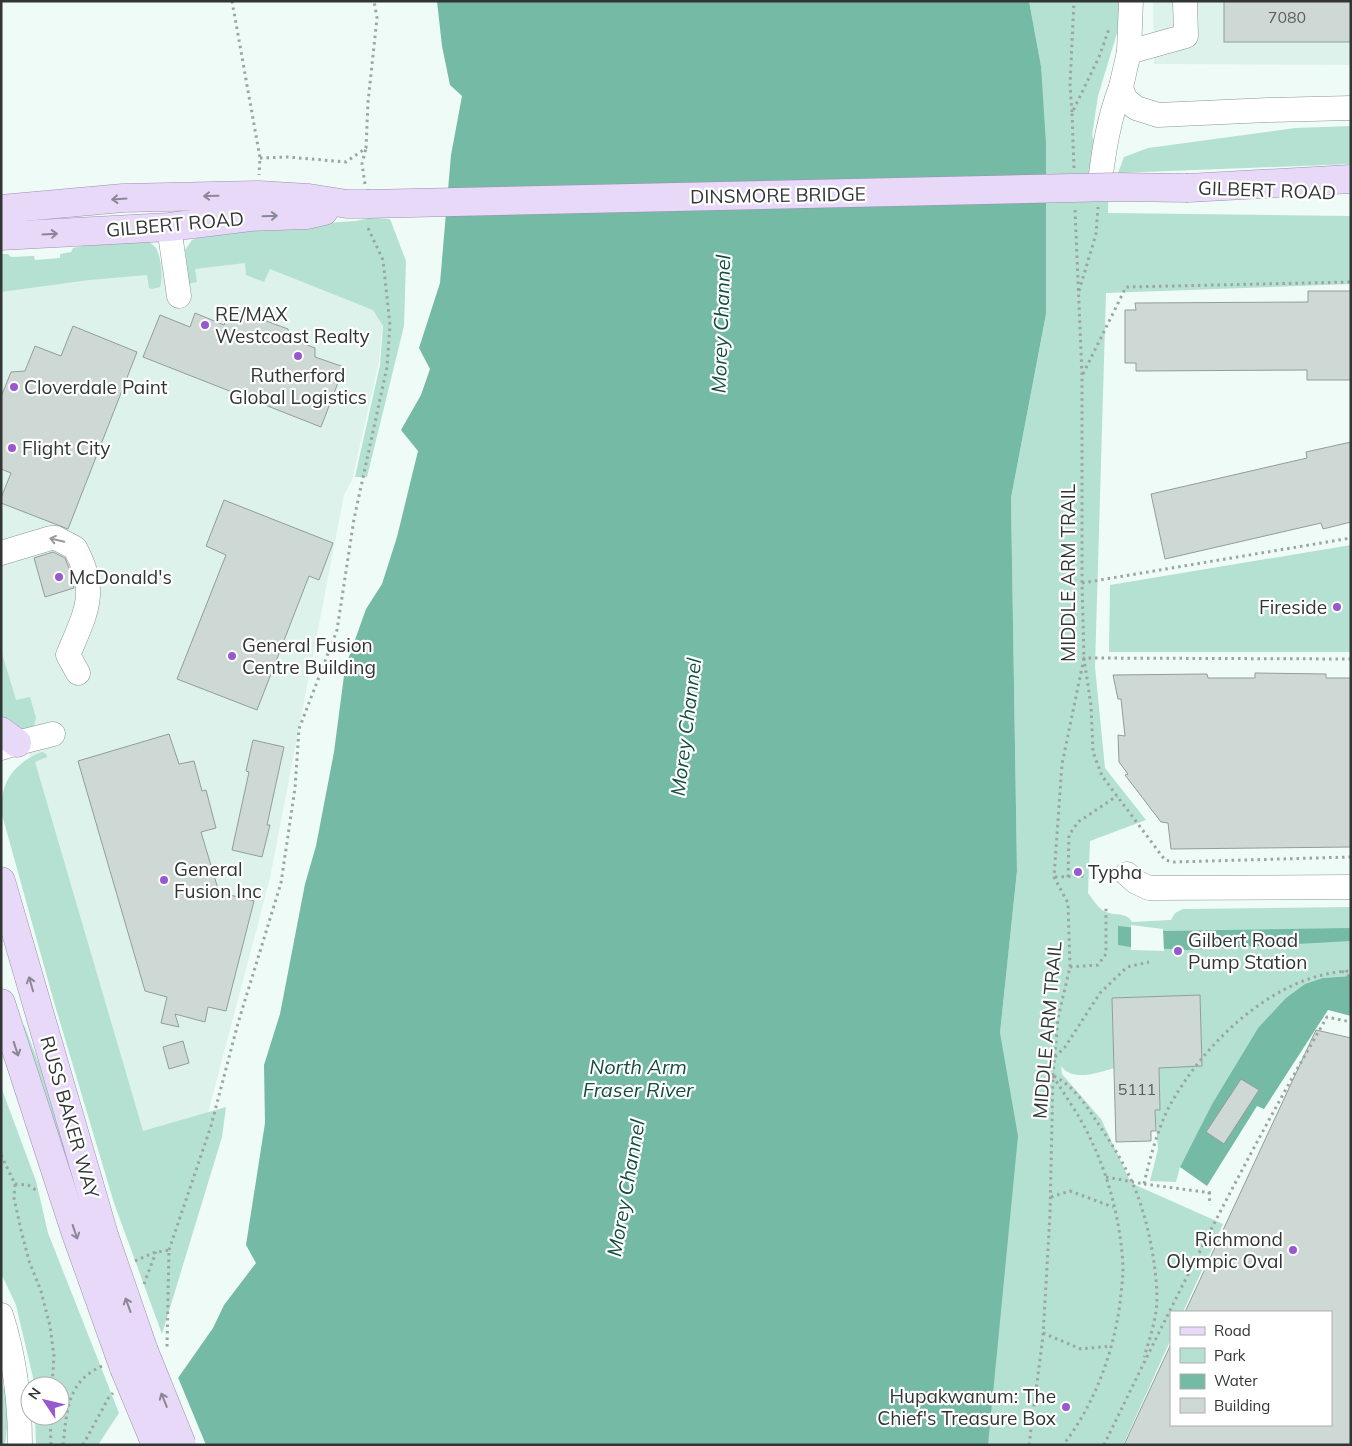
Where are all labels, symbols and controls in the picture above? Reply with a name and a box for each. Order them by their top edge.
house number: 7080 [1268,7,1306,27]
street label: GILBERT ROAD [1198,176,1336,204]
street label: DINSMORE BRIDGE [690,181,866,209]
one-way arrow [203,191,220,201]
one-way arrow [111,194,127,203]
street label: GILBERT ROAD [105,206,245,242]
one-way arrow [261,212,277,221]
one-way arrow [42,229,58,238]
water label: Morey Channel [706,254,735,394]
place label: RE/MAX Westcoast Realty [215,302,370,348]
marker: RE/MAX Westcoast Realty [199,319,211,331]
marker: Rutherford Global Logistics [292,350,304,362]
place label: Rutherford Global Logistics [229,363,367,409]
place label: Cloverdale Paint [24,375,168,399]
marker: Cloverdale Paint [8,381,20,393]
place label: Flight City [22,436,110,460]
marker: Flight City [6,442,18,454]
street label: MIDDLE ARM TRAIL [1056,483,1080,662]
one-way arrow [49,535,65,545]
place label: McDonald's [69,565,172,589]
marker: McDonald's [53,571,65,583]
place label: Fireside [1259,595,1327,619]
marker: Fireside [1331,601,1343,613]
place label: General Fusion Centre Building [242,633,376,679]
marker: General Fusion Centre Building [226,650,238,662]
water label: Morey Channel [665,656,706,797]
place label: General Fusion Inc [174,857,262,903]
place label: Typha [1088,860,1142,884]
marker: Typha [1072,866,1084,878]
marker: General Fusion Inc [158,874,170,886]
place label: Gilbert Road Pump Station [1188,928,1307,974]
street label: MIDDLE ARM TRAIL [1027,940,1067,1120]
marker: Gilbert Road Pump Station [1172,945,1184,957]
one-way arrow [25,976,35,992]
street label: RUSS BAKER WAY [35,1033,105,1202]
one-way arrow [12,1041,21,1057]
water label: North Arm Fraser River [583,1054,694,1102]
house number: 5111 [1118,1079,1156,1099]
water label: Morey Channel [601,1117,650,1258]
one-way arrow [71,1223,80,1239]
place label: Richmond Olympic Oval [1166,1227,1283,1273]
marker: Richmond Olympic Oval [1287,1244,1299,1256]
one-way arrow [123,1298,132,1314]
legend [1170,1311,1332,1426]
text: Road [1214,1321,1251,1340]
text: Park [1214,1346,1246,1365]
text: Water [1214,1371,1258,1390]
north arrow [20,1376,70,1426]
text: N [24,1384,45,1403]
place label: Hupakwanum: The Chief's Treasure Box [877,1384,1056,1430]
one-way arrow [159,1392,168,1408]
text: Building [1214,1396,1270,1415]
marker: Hupakwanum: The Chief's Treasure Box [1060,1401,1072,1413]

